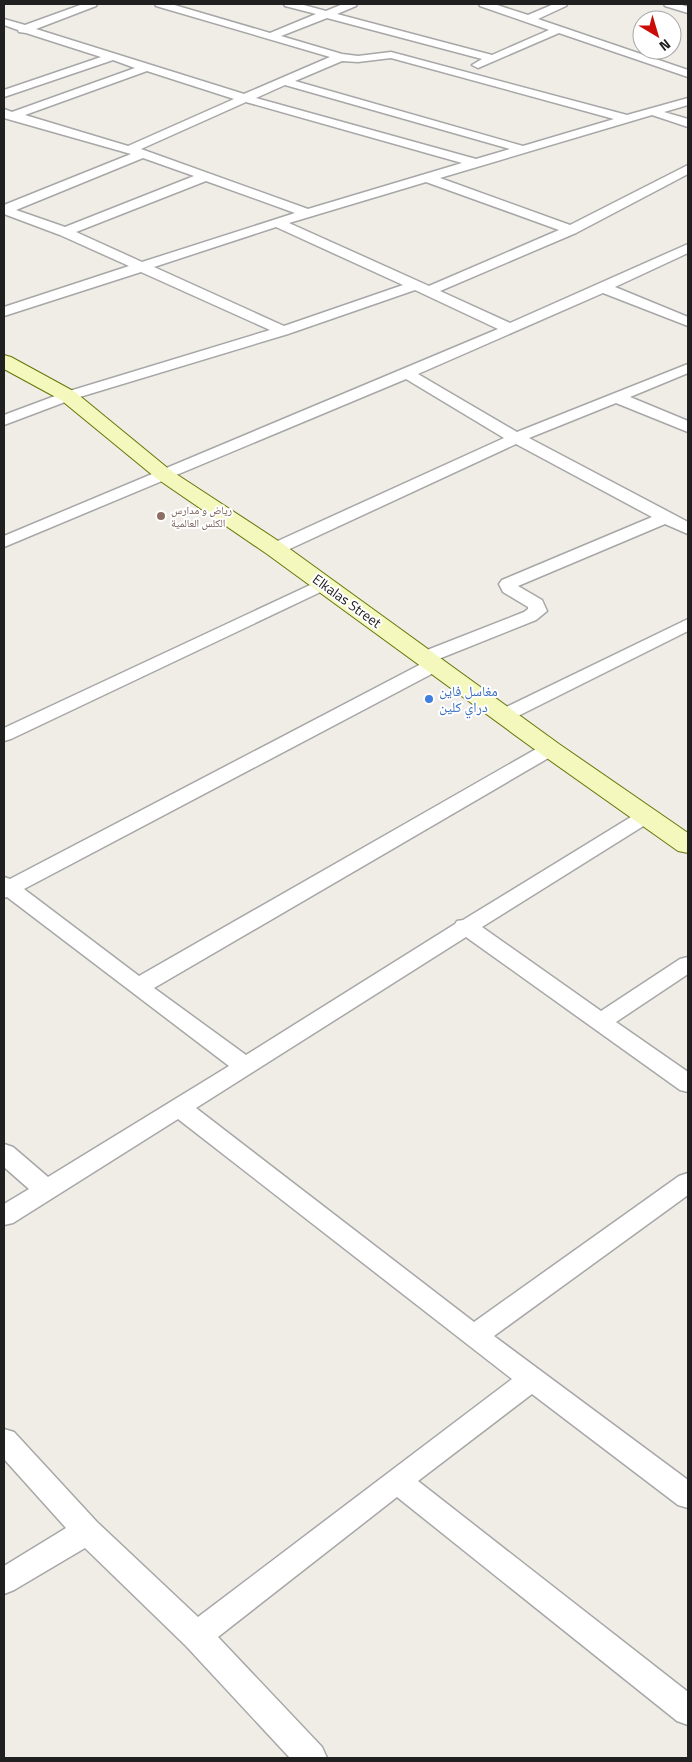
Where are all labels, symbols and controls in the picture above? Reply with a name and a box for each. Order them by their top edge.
north arrow [632,10,682,60]
text: N [655,34,676,57]
place label: رياض و مدارس الكلس العالمية [171,502,232,531]
marker: رياض و مدارس الكلس العالمية [155,510,167,522]
street label: Elkalas Street [309,568,386,633]
place label: مغاسل فاين دراي كلين [439,680,498,719]
marker: مغاسل فاين دراي كلين [423,693,435,705]

